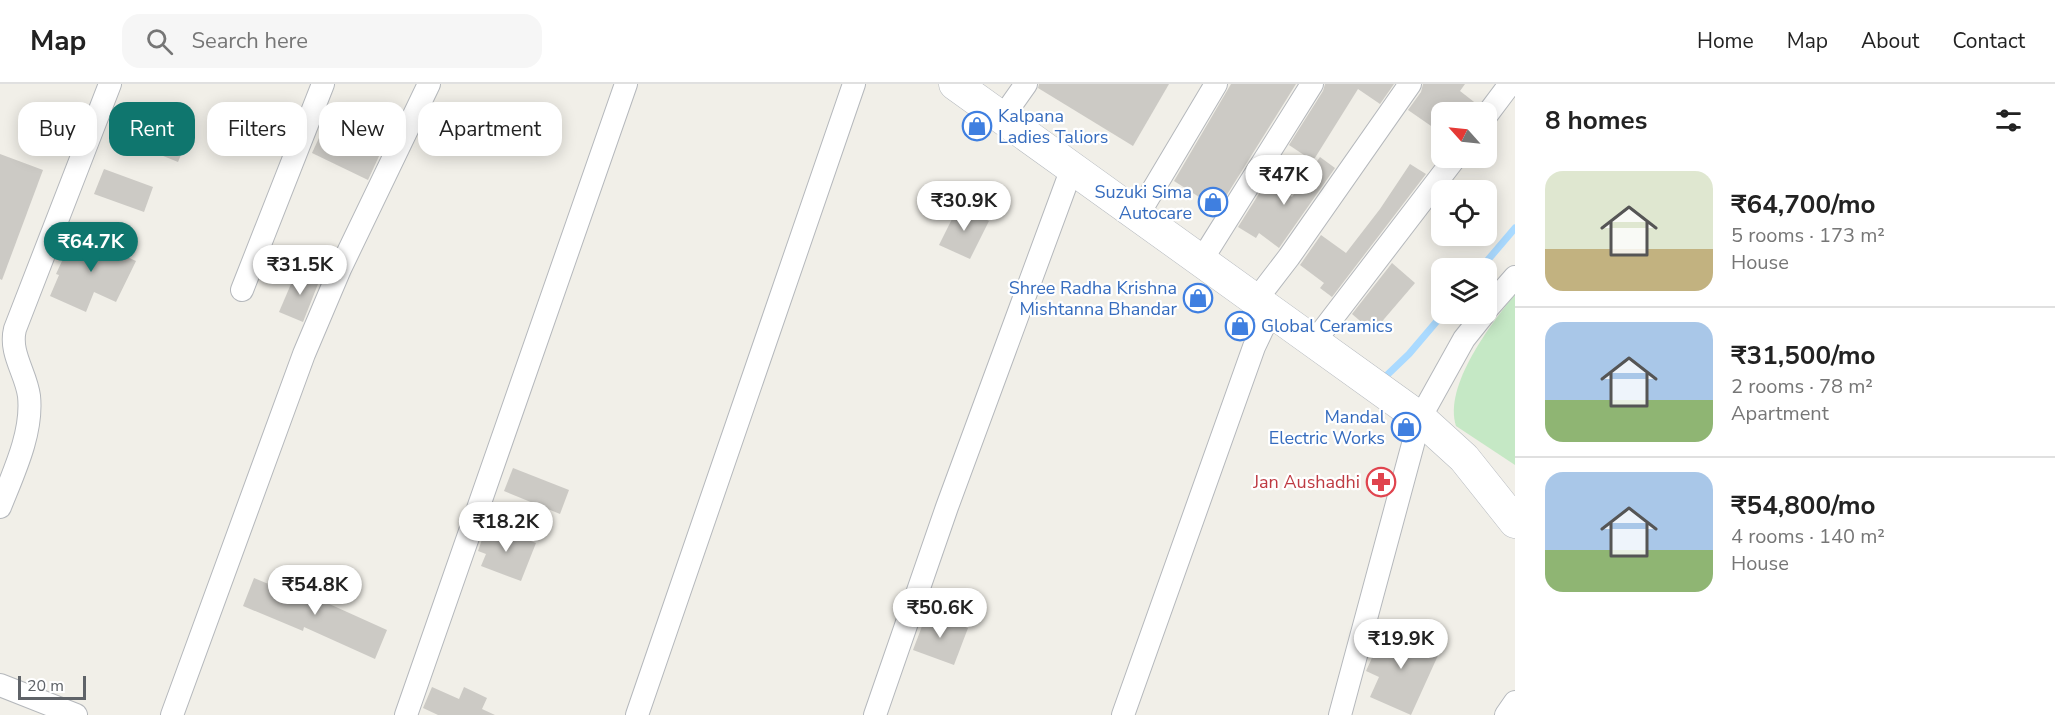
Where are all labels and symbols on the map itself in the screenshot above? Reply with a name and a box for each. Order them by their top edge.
north arrow [1431,102,1497,168]
place label: Kalpana Ladies Taliors [998,104,1108,149]
shop icon: Kalpana Ladies Taliors [961,110,993,142]
pin: ₹47K [1248,155,1320,206]
place label: Suzuki Sima Autocare [1094,180,1192,225]
pin: ₹30.9K [915,181,1013,232]
shop icon: Suzuki Sima Autocare [1197,186,1229,218]
pin: ₹64.7K [42,222,140,273]
pin: ₹31.5K [251,245,349,296]
place label: Shree Radha Krishna Mishtanna Bhandar [1009,276,1178,321]
shop icon: Shree Radha Krishna Mishtanna Bhandar [1182,282,1214,314]
shop icon: Global Ceramics [1224,310,1256,342]
place label: Global Ceramics [1261,314,1393,338]
place label: Mandal Electric Works [1269,405,1386,450]
shop icon: Mandal Electric Works [1390,411,1422,443]
pharmacy icon: Jan Aushadhi [1365,466,1397,498]
place label: Jan Aushadhi [1252,470,1360,494]
pin: ₹18.2K [457,502,555,553]
pin: ₹54.8K [266,565,364,616]
pin: ₹50.6K [891,588,989,639]
pin: ₹19.9K [1352,619,1450,670]
scale bar [18,673,86,700]

